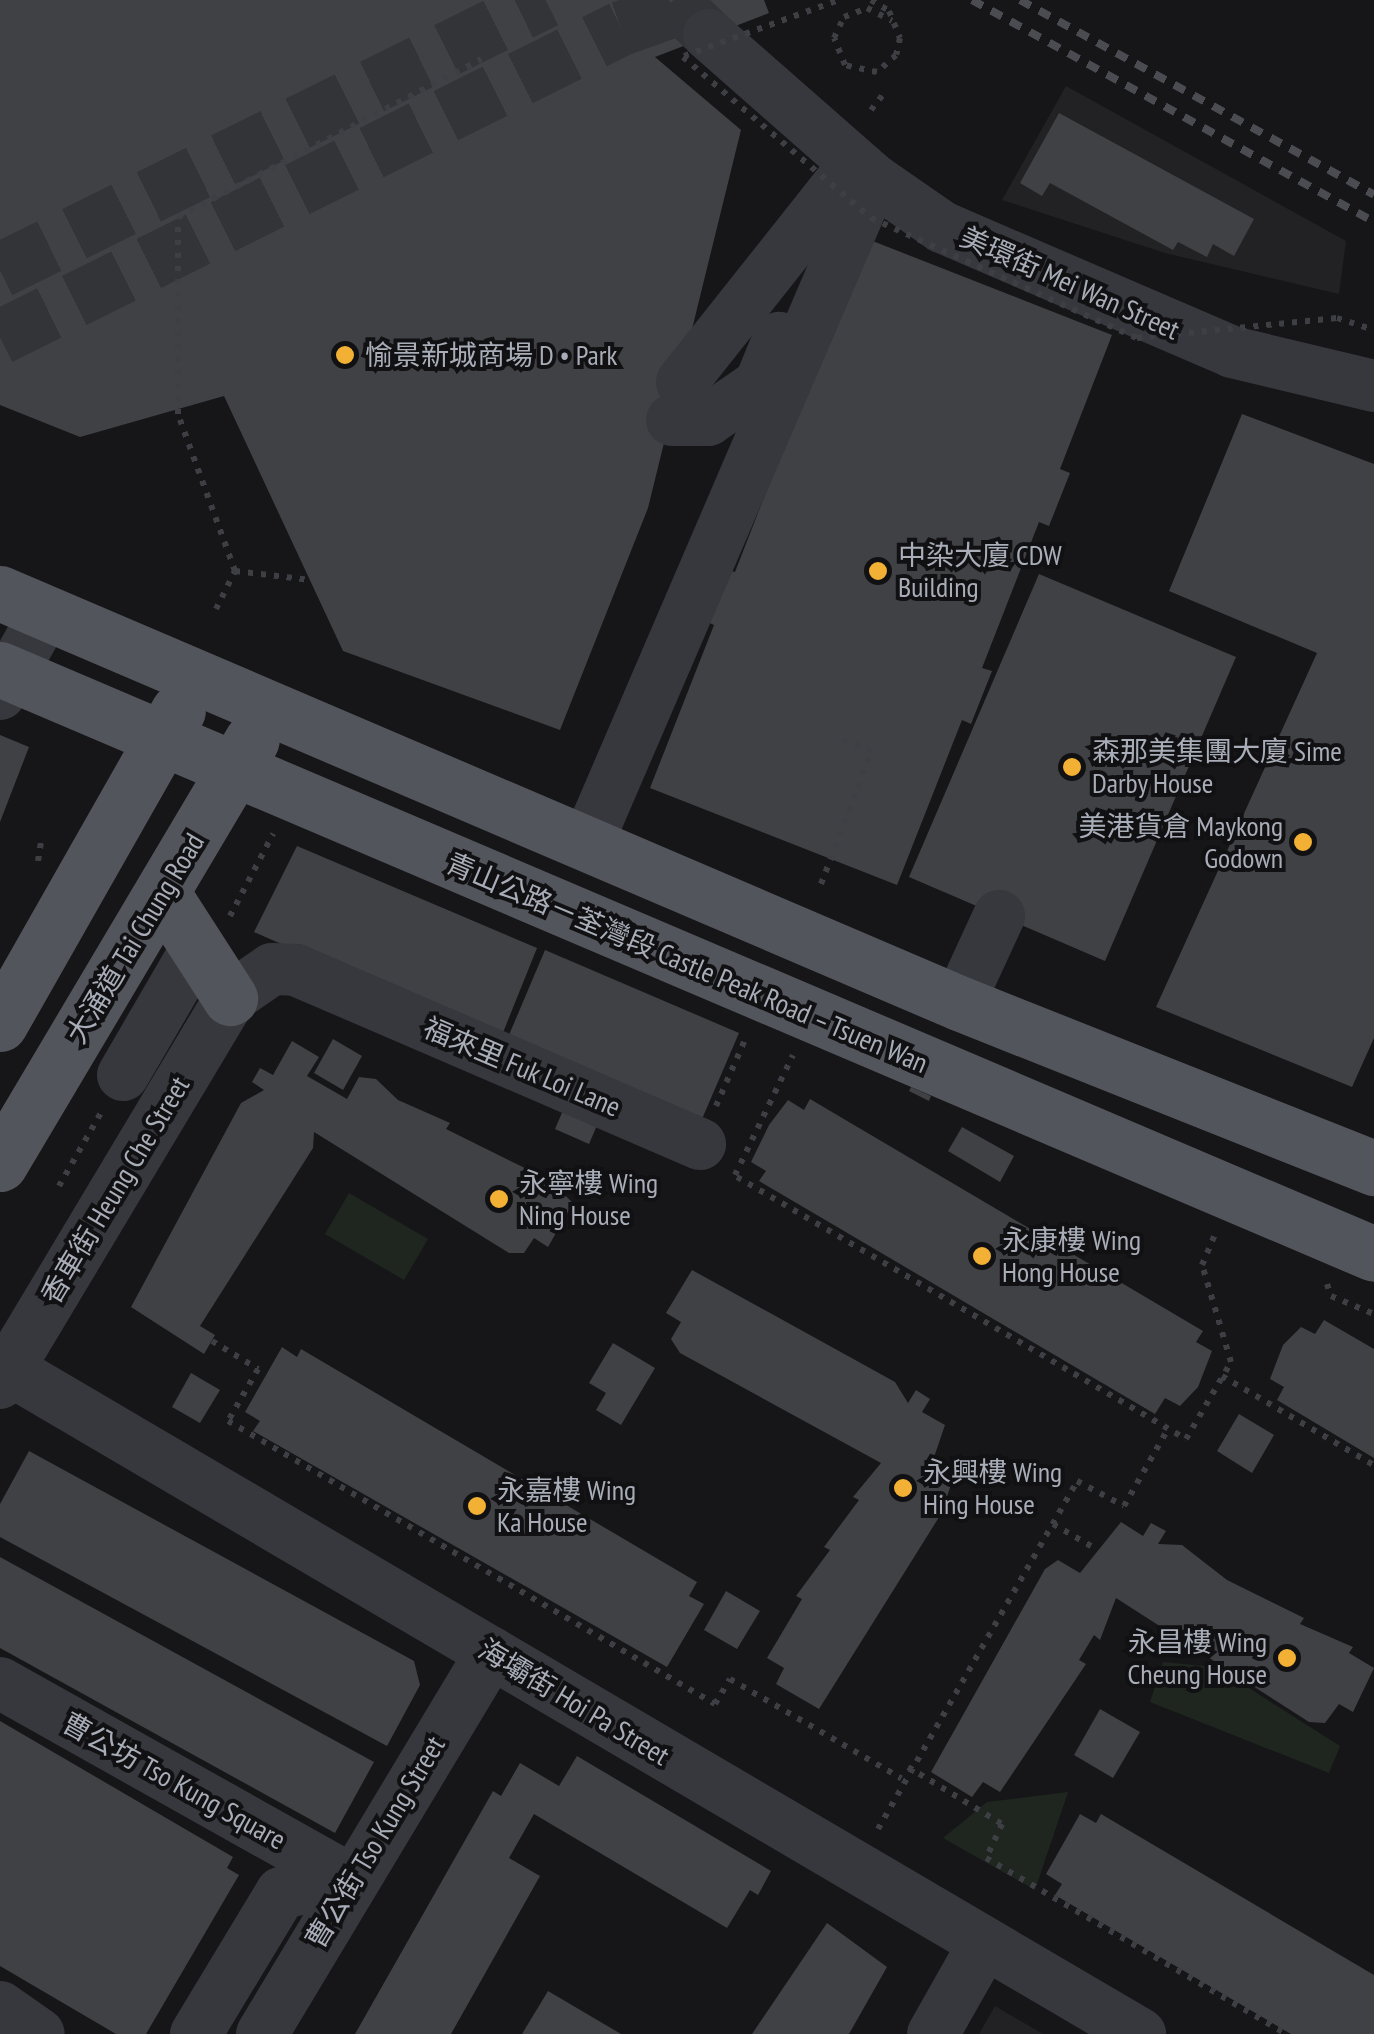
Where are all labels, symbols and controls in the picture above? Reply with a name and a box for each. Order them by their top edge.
street label: 美環街 Mei Wan Street [955,220,1185,346]
place label: 愉景新城商場 D • Park [365,338,617,372]
marker: 愉景新城商場 D • Park [334,344,356,366]
place label: 中染大廈 CDW Building [898,538,1062,604]
marker: 中染大廈 CDW Building [867,560,889,582]
place label: 森那美集團大廈 Sime Darby House [1092,734,1342,800]
marker: 森那美集團大廈 Sime Darby House [1061,756,1083,778]
place label: 美港貨倉 Maykong Godown [1078,809,1283,875]
street label: 大涌道 Tai Chung Road [59,827,211,1049]
marker: 美港貨倉 Maykong Godown [1292,831,1314,853]
street label: 青山公路－荃灣段 Castle Peak Road – Tsuen Wan [439,845,935,1081]
street label: 福來里 Fuk Loi Lane [418,1010,626,1124]
street label: 香車街 Heung Che Street [34,1070,196,1310]
place label: 永寧樓 Wing Ning House [519,1166,658,1232]
marker: 永寧樓 Wing Ning House [488,1188,510,1210]
place label: 永康樓 Wing Hong House [1002,1223,1141,1289]
marker: 永康樓 Wing Hong House [971,1245,993,1267]
place label: 永興樓 Wing Hing House [923,1455,1062,1521]
place label: 永嘉樓 Wing Ka House [497,1473,636,1539]
marker: 永興樓 Wing Hing House [892,1477,914,1499]
marker: 永嘉樓 Wing Ka House [466,1495,488,1517]
place label: 永昌樓 Wing Cheung House [1128,1625,1267,1691]
street label: 海壩街 Hoi Pa Street [473,1632,675,1772]
marker: 永昌樓 Wing Cheung House [1276,1647,1298,1669]
street label: 曹公坊 Tso Kung Square [57,1706,291,1856]
street label: 曹公街 Tso Kung Street [298,1730,452,1954]

